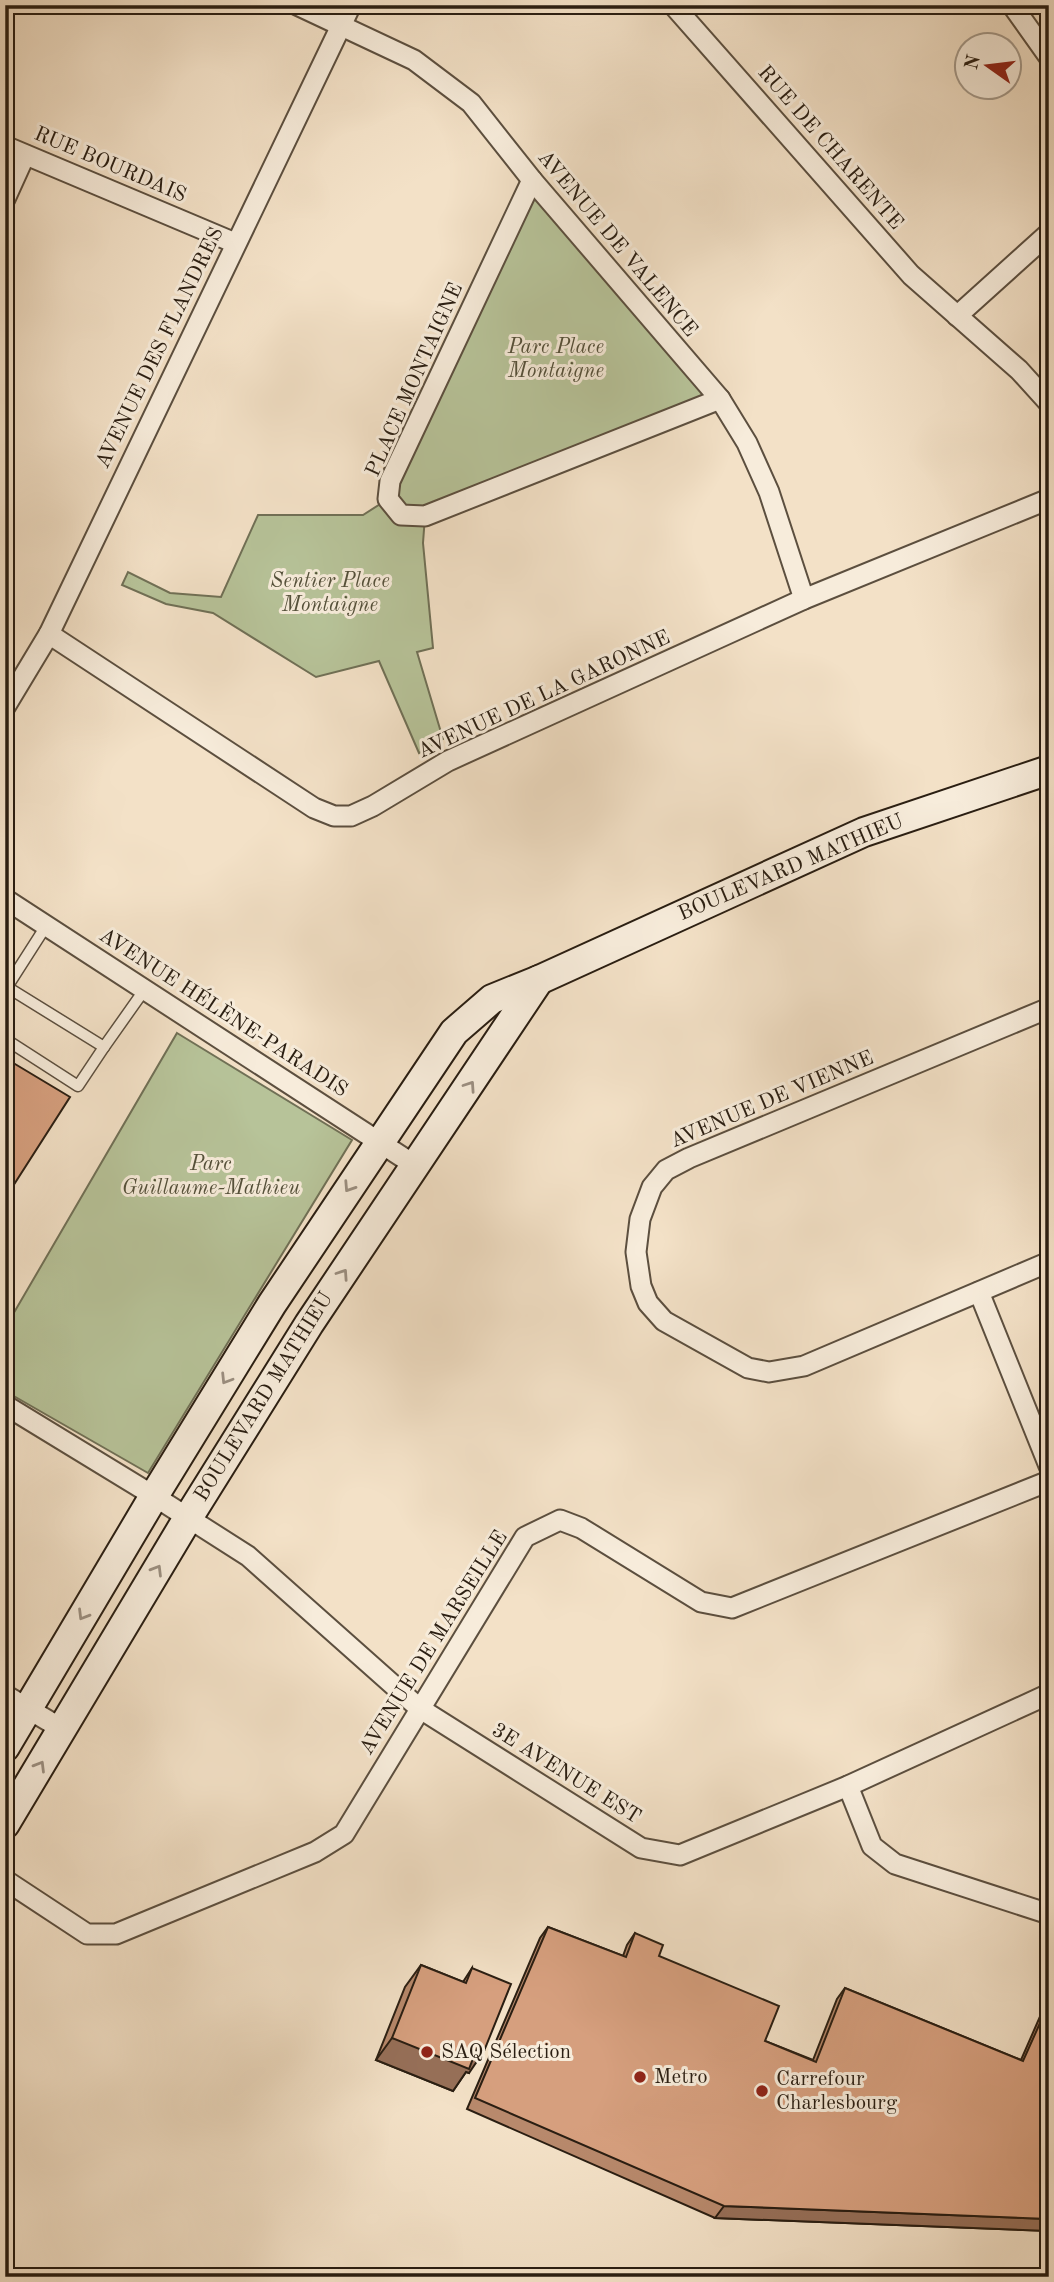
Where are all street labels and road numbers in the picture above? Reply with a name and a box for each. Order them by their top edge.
street label: RUE DE CHARENTE [753,62,907,234]
street label: RUE BOURDAIS [31,123,189,207]
street label: AVENUE DE VALENCE [533,147,701,341]
street label: AVENUE DES FLANDRES [92,224,228,472]
street label: PLACE MONTAIGNE [363,280,467,480]
street label: AVENUE DE LA GARONNE [414,627,674,763]
street label: BOULEVARD MATHIEU [675,811,907,925]
street label: AVENUE HÉLÈNE-PARADIS [95,921,353,1101]
street label: AVENUE DE VIENNE [667,1048,877,1152]
street label: BOULEVARD MATHIEU [191,1289,337,1505]
street label: AVENUE DE MARSEILLE [356,1527,512,1759]
street label: 3E AVENUE EST [488,1720,644,1828]

